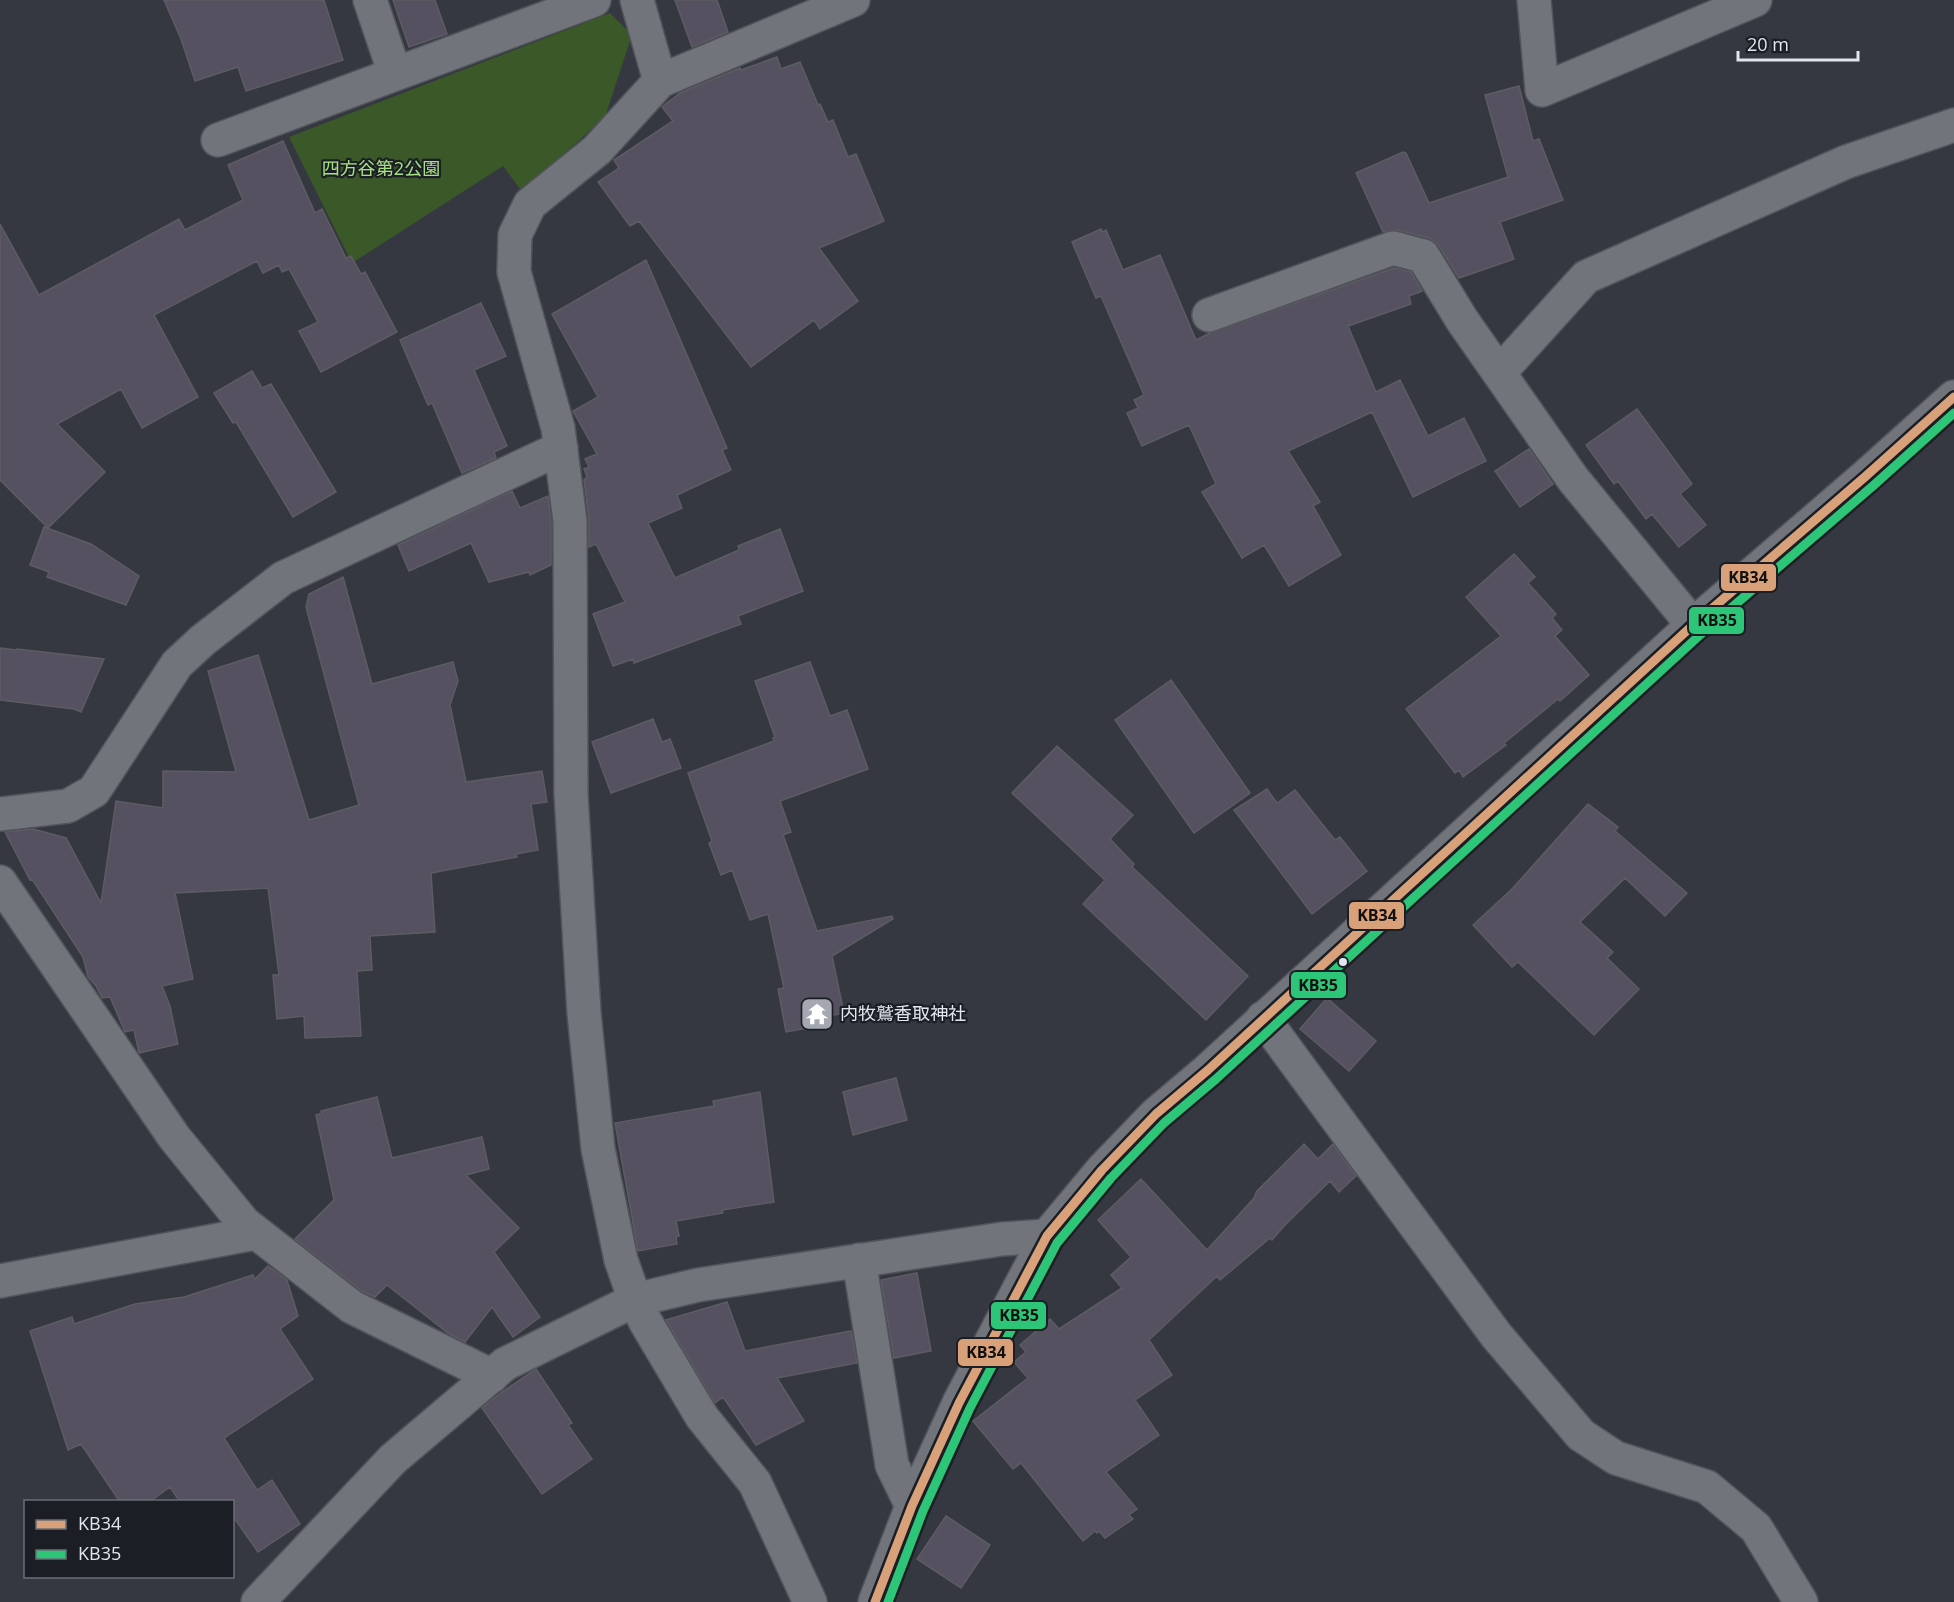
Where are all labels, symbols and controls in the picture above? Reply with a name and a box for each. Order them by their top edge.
scale bar [1738,24,1858,62]
text: 20 m [1747,32,1789,56]
park label: 四方谷第2公園 [322,156,440,180]
line badge: KB34 [1720,563,1777,592]
text: KB34 [1728,566,1768,588]
line badge: KB35 [1688,606,1745,635]
text: KB35 [1697,609,1737,631]
line badge: KB34 [1348,901,1405,930]
text: KB34 [1357,904,1397,926]
unlabelled marker [1337,956,1349,968]
line badge: KB35 [1290,971,1347,999]
text: KB35 [1298,974,1338,996]
temple icon: 内牧鷲香取神社 [799,996,835,1032]
place label: 内牧鷲香取神社 [840,1001,966,1025]
line badge: KB35 [990,1301,1047,1330]
text: KB35 [999,1304,1039,1326]
line badge: KB34 [957,1338,1014,1367]
text: KB34 [966,1341,1006,1363]
legend [24,1500,234,1578]
text: KB34 [78,1511,121,1535]
text: KB35 [78,1541,121,1565]

